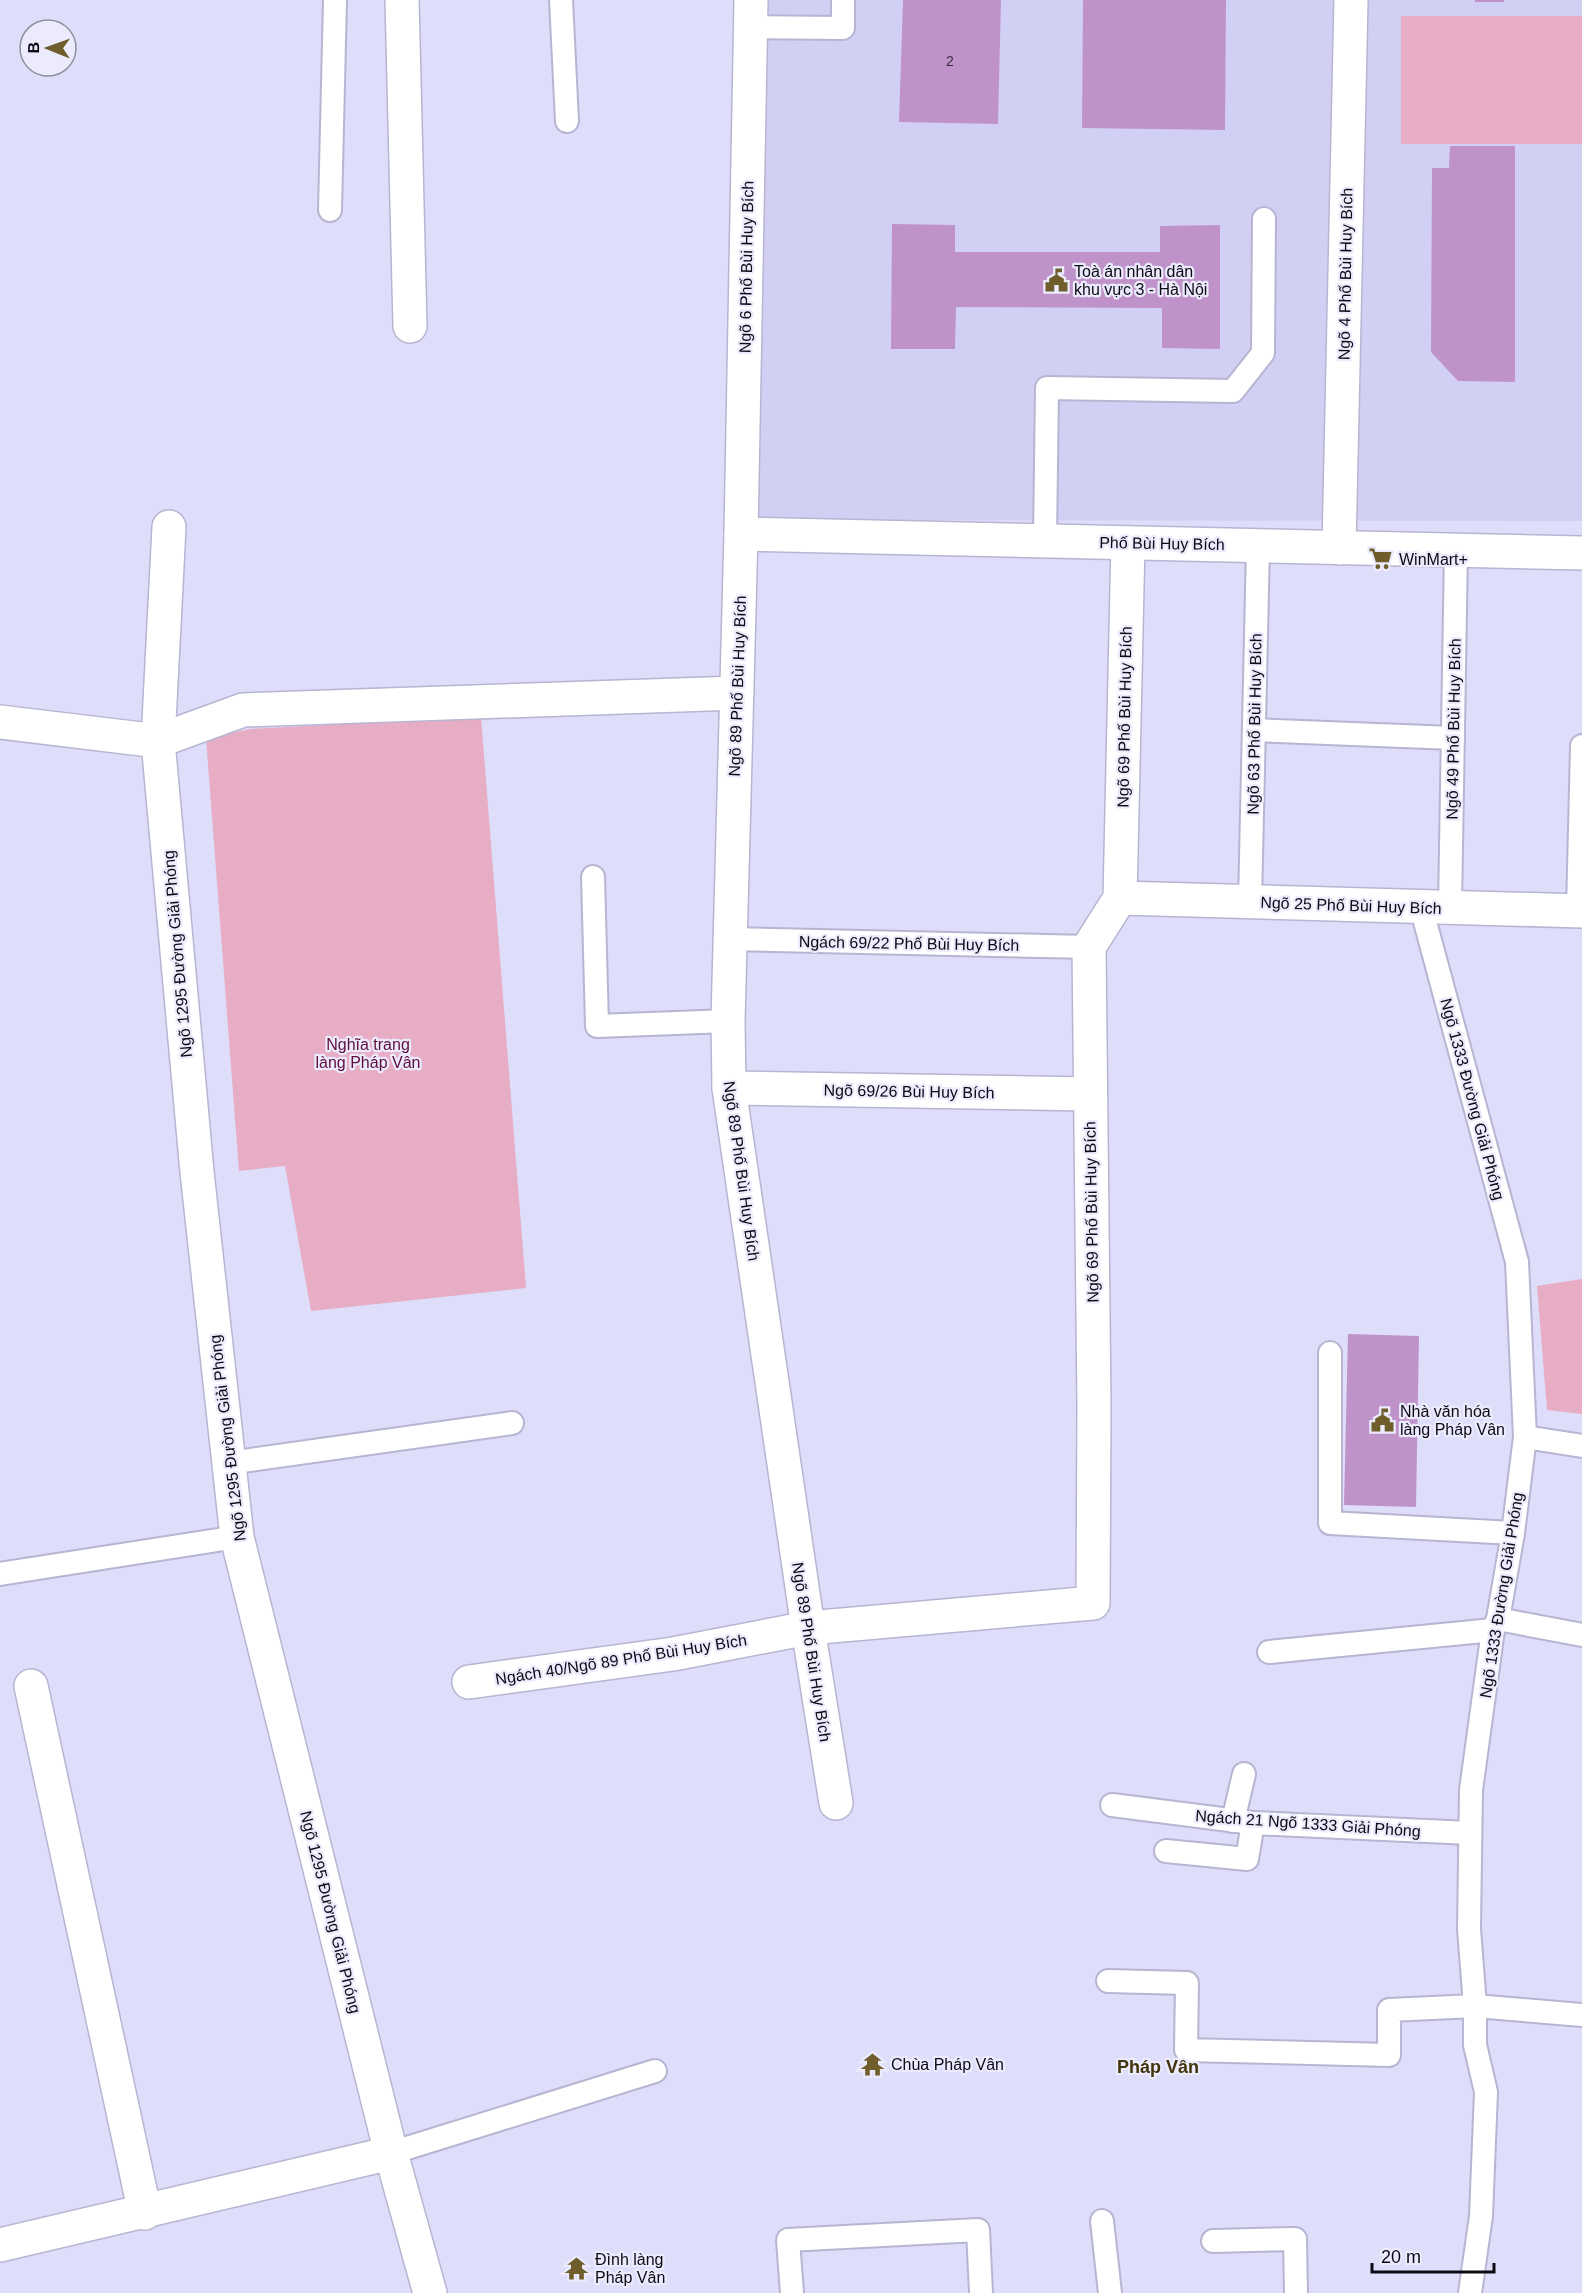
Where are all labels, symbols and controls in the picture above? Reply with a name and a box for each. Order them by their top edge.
north arrow [18,18,78,78]
text: B [25,42,42,54]
house number: 2 [946,53,954,69]
street label: Ngõ 6 Phố Bùi Huy Bích [736,181,757,353]
street label: Ngõ 4 Phố Bùi Huy Bích [1335,188,1356,360]
place label: Toà án nhân dân khu vực 3 - Hà Nội [1074,263,1207,298]
public building icon: Toà án nhân dân khu vực 3 - Hà Nội [1043,267,1069,293]
street label: Phố Bùi Huy Bích [1099,534,1225,553]
supermarket icon: WinMart+ [1368,546,1394,572]
place label: WinMart+ [1399,551,1468,568]
street label: Ngõ 89 Phố Bùi Huy Bích [726,595,749,777]
street label: Ngõ 69 Phố Bùi Huy Bích [1114,626,1135,808]
street label: Ngõ 63 Phố Bùi Huy Bích [1244,633,1265,815]
street label: Ngõ 49 Phố Bùi Huy Bích [1443,638,1464,820]
street label: Ngõ 1295 Đường Giải Phóng [160,850,195,1058]
street label: Ngõ 25 Phố Bùi Huy Bích [1260,894,1442,917]
street label: Ngách 69/22 Phố Bùi Huy Bích [799,933,1019,954]
street label: Ngõ 1333 Đường Giải Phóng [1437,996,1508,1202]
park label: Nghĩa trang làng Pháp Vân [316,1036,420,1071]
street label: Ngõ 89 Phố Bùi Huy Bích [720,1080,763,1262]
street label: Ngõ 69/26 Bùi Huy Bích [823,1082,995,1101]
street label: Ngõ 69 Phố Bùi Huy Bích [1081,1121,1102,1303]
street label: Ngõ 1295 Đường Giải Phóng [206,1334,249,1542]
place label: Nhà văn hóa làng Pháp Vân [1400,1403,1505,1438]
public building icon: Nhà văn hóa làng Pháp Vân [1369,1407,1395,1433]
street label: Ngõ 1333 Đường Giải Phóng [1477,1491,1526,1699]
street label: Ngõ 89 Phố Bùi Huy Bích [789,1561,834,1743]
street label: Ngách 40/Ngõ 89 Phố Bùi Huy Bích [494,1631,748,1688]
street label: Ngách 21 Ngõ 1333 Giải Phóng [1195,1807,1421,1840]
street label: Ngõ 1295 Đường Giải Phóng [297,1809,364,2015]
temple icon: Chùa Pháp Vân [860,2051,886,2077]
place label: Chùa Pháp Vân [891,2056,1004,2073]
district label: Pháp Vân [1117,2057,1199,2077]
scale bar [1372,2236,1494,2274]
text: 20 m [1381,2247,1421,2267]
place label: Đình làng Pháp Vân [595,2251,665,2286]
temple icon: Đình làng Pháp Vân [564,2255,590,2281]

